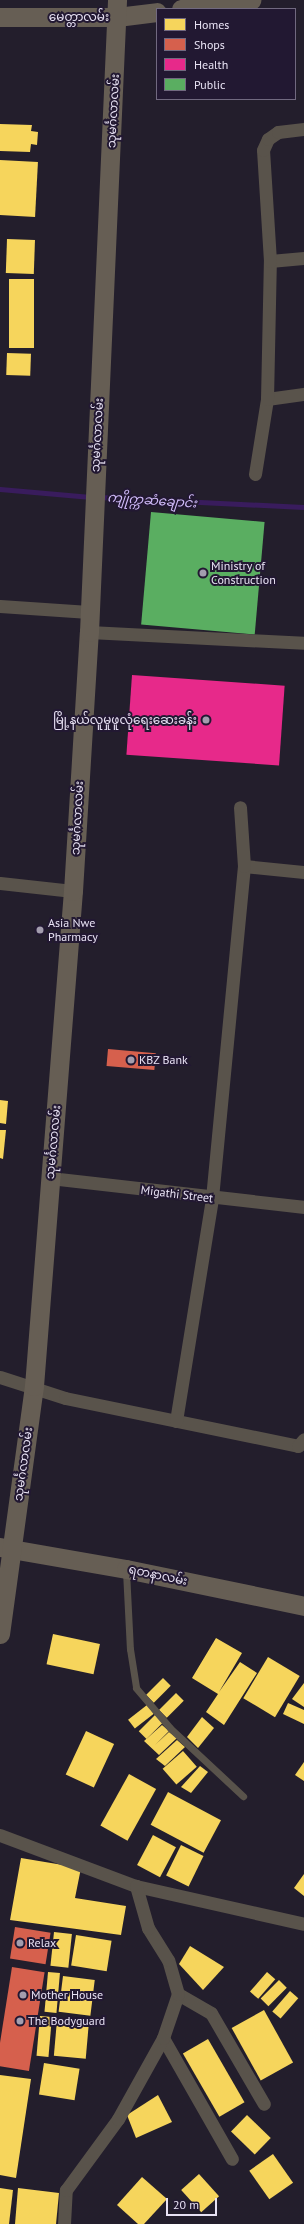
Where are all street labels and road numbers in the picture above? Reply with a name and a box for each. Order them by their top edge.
street label: မေတ္တာလမ်း [49,10,109,24]
street label: သုမင်္ဂလာလမ်း [104,73,122,149]
street label: သုမင်္ဂလာလမ်း [88,397,106,473]
street label: သုမင်္ဂလာလမ်း [68,780,86,856]
street label: သုမင်္ဂလာလမ်း [43,1104,63,1180]
street label: Migathi Street [140,1182,214,1206]
street label: သုမင်္ဂလာလမ်း [11,1426,35,1502]
street label: ရတနာလမ်း [127,1562,189,1588]

